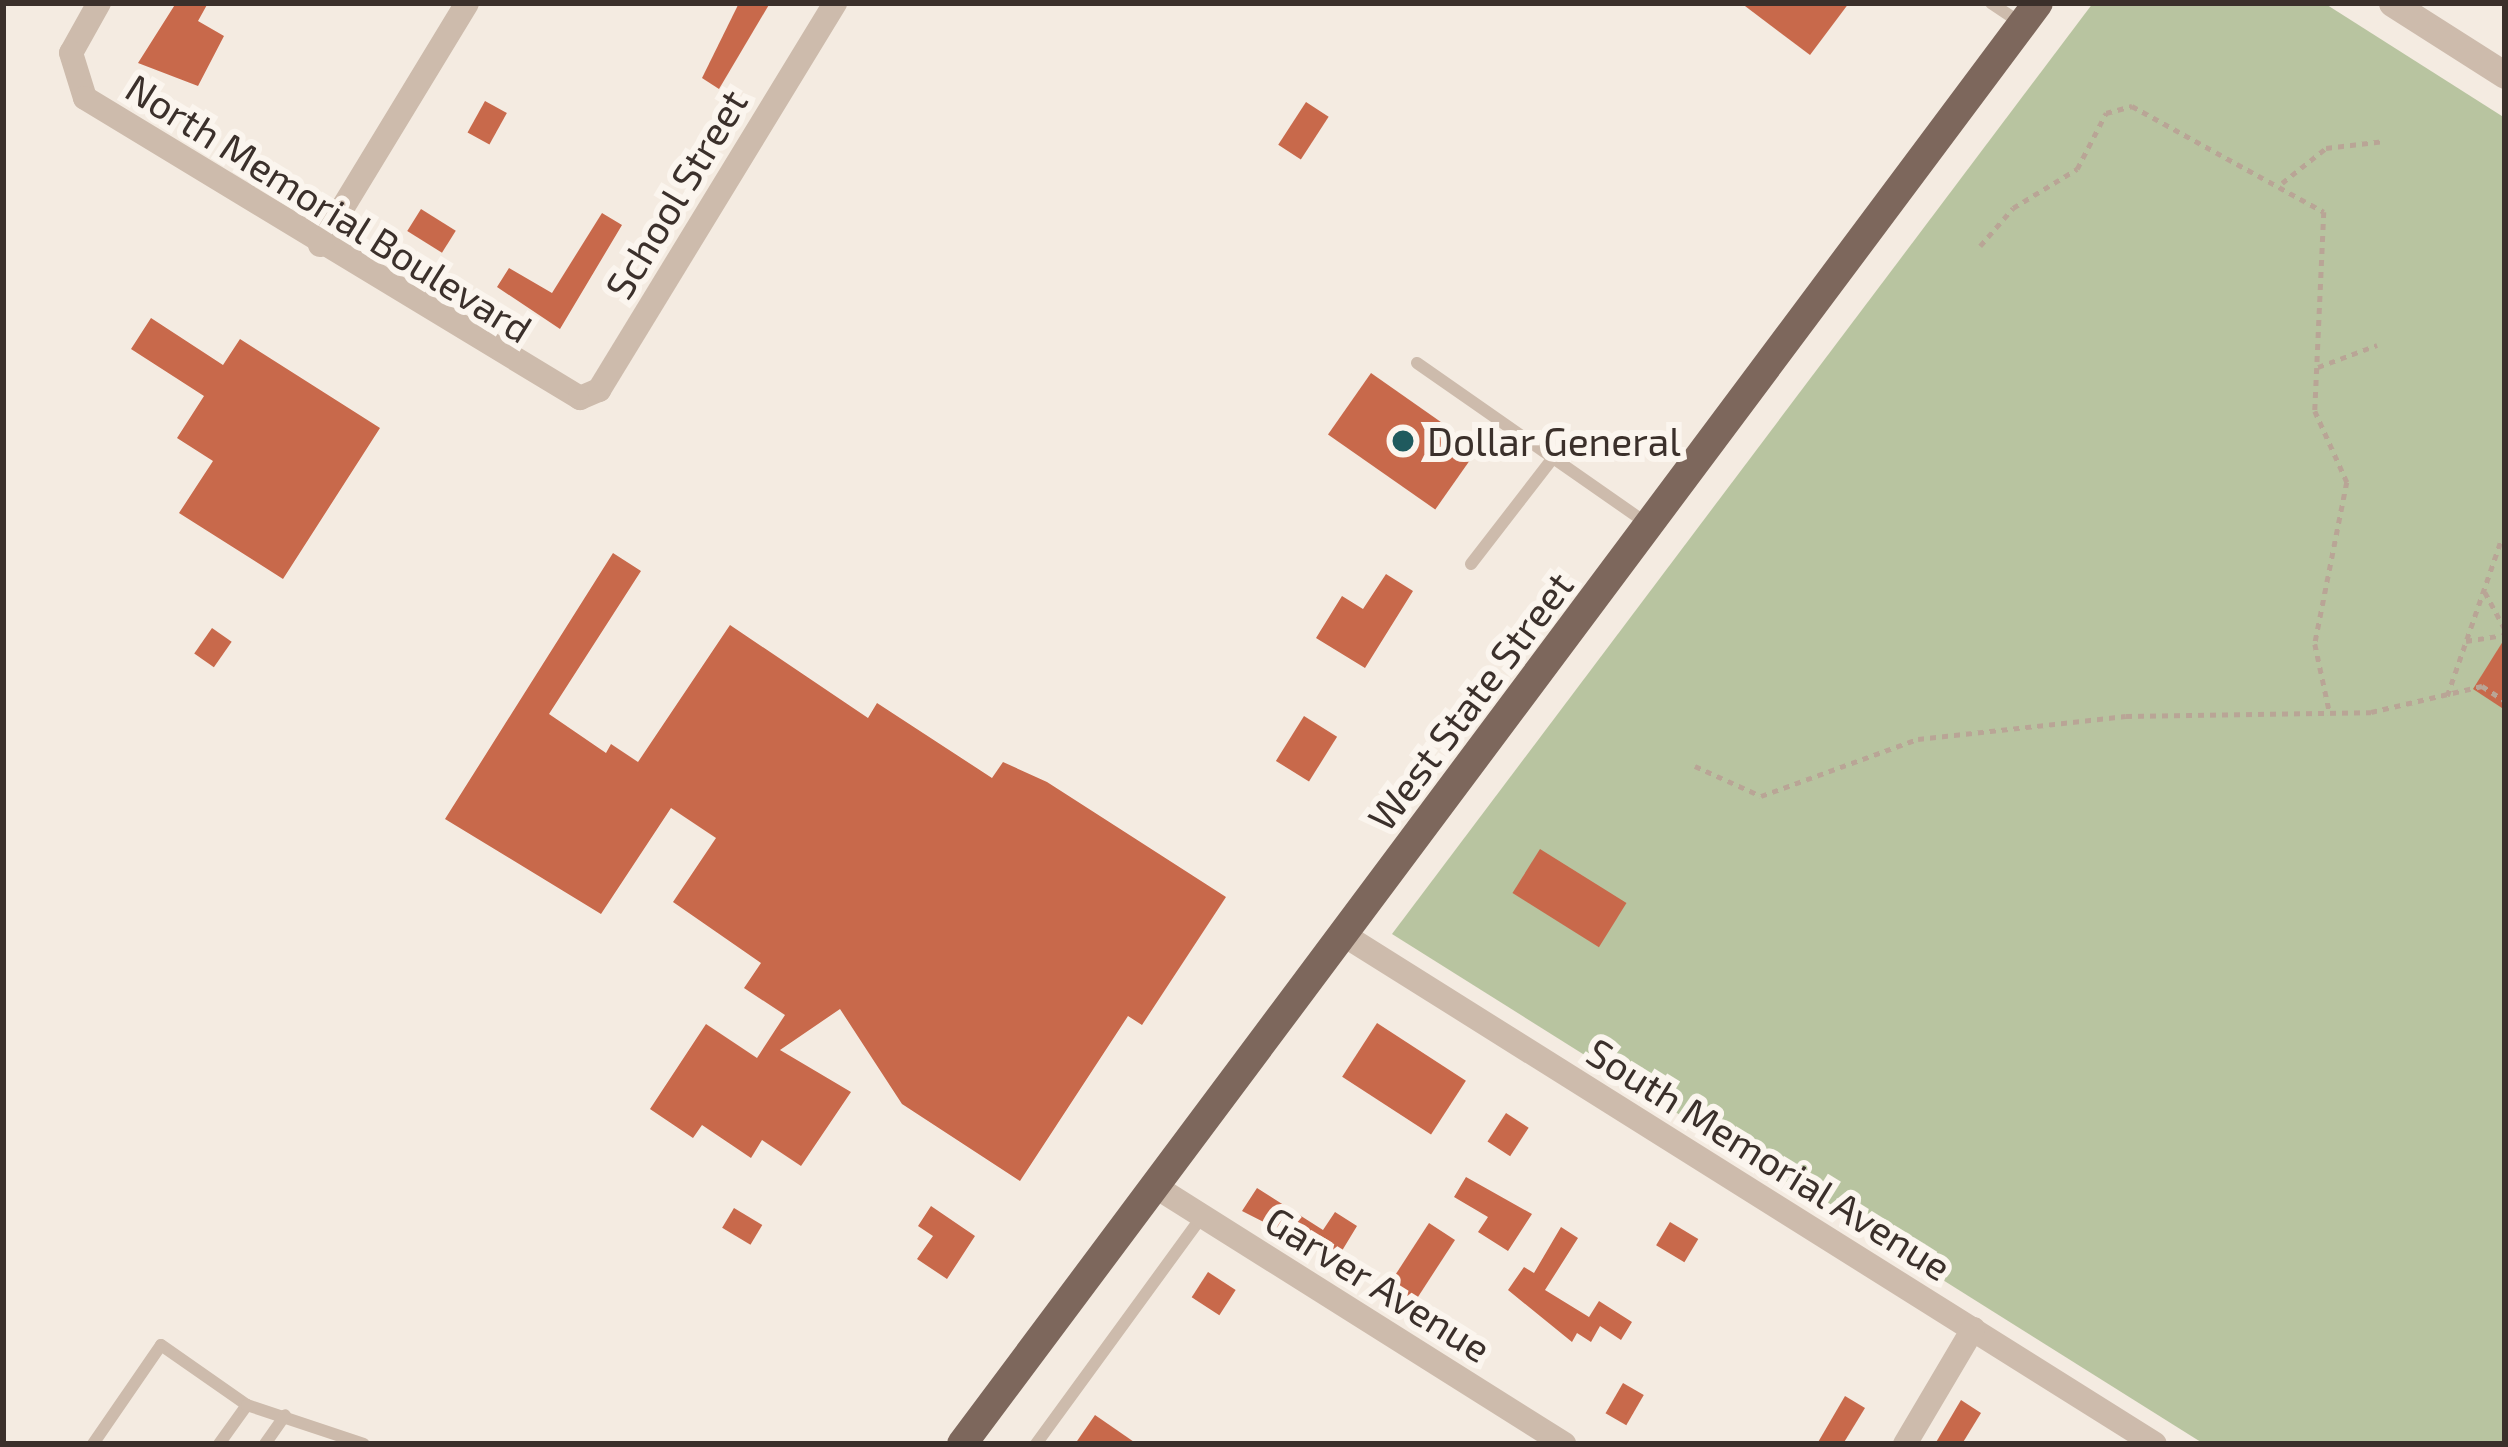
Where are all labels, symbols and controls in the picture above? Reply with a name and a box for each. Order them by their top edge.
street label: North Memorial Boulevard [117,64,541,352]
street label: School Street [595,81,757,307]
place label: Dollar General [1427,418,1682,464]
marker: Dollar General [1390,428,1416,454]
street label: West State Street [1358,563,1582,839]
street label: South Memorial Avenue [1578,1027,1960,1291]
street label: Garver Avenue [1256,1196,1500,1372]

